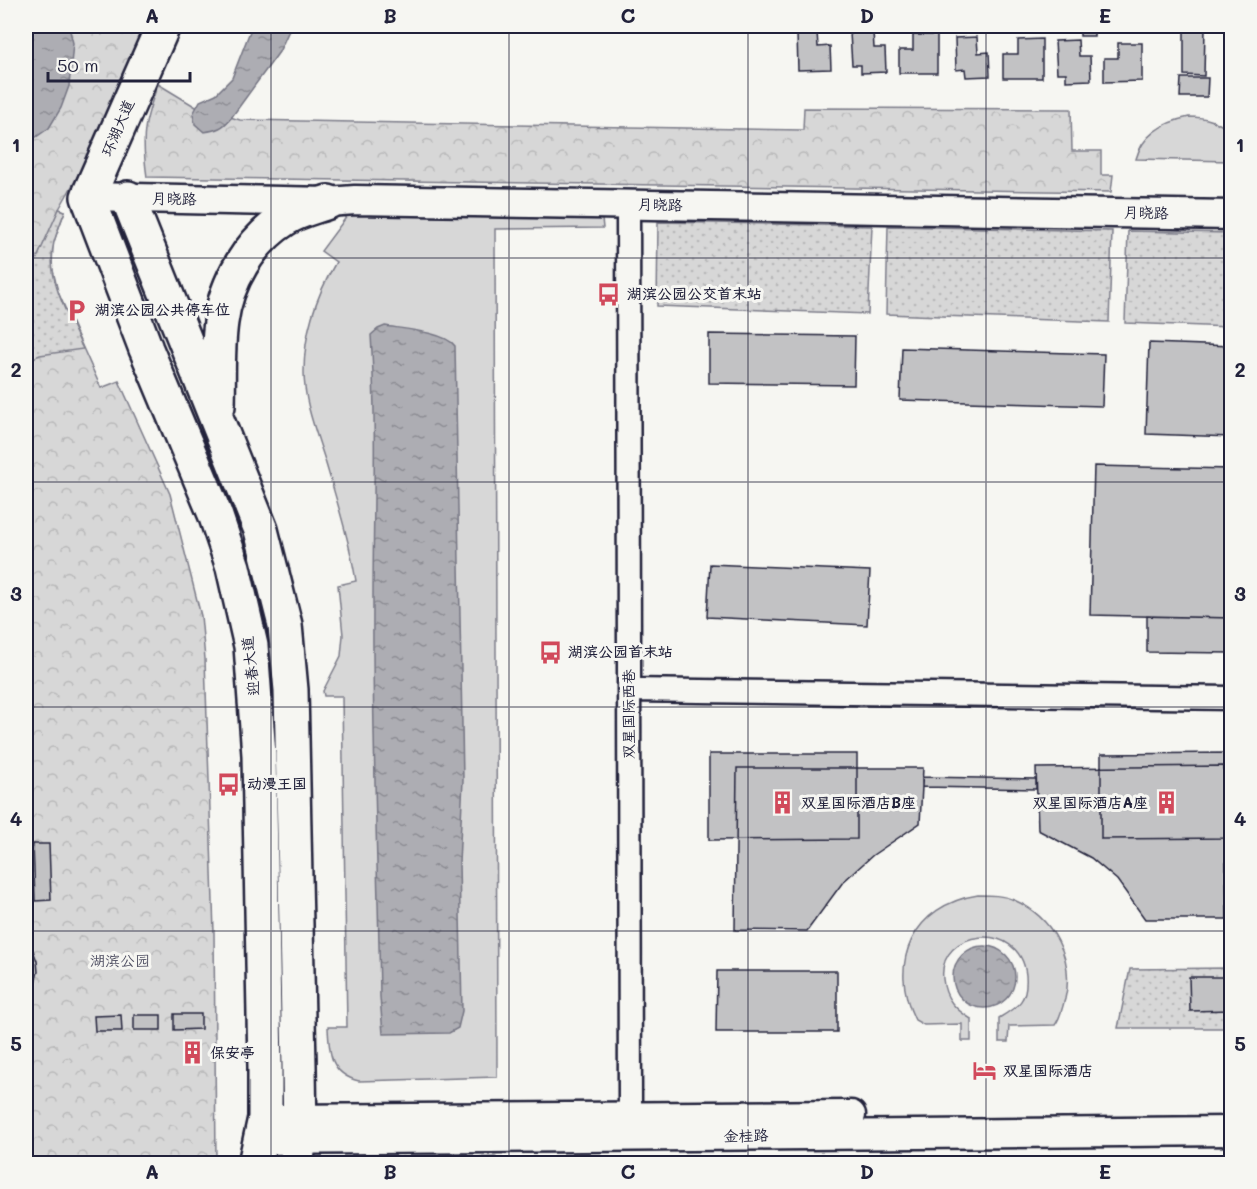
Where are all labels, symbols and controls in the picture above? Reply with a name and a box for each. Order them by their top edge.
text: A [145,2,159,28]
text: B [383,2,397,28]
text: C [621,2,636,28]
text: D [860,2,874,28]
text: E [1099,2,1111,28]
scale bar [48,45,190,83]
text: 50 m [57,53,99,77]
street label: 环湖大道 [96,96,138,159]
text: 1 [12,131,20,157]
text: 1 [1236,131,1244,157]
street label: 月晓路 [151,188,197,208]
street label: 月晓路 [637,194,683,214]
street label: 月晓路 [1123,202,1169,222]
bus stop icon: 湖滨公园公交首末站 [596,281,622,307]
place label: 湖滨公园公交首末站 [627,283,762,303]
parking icon: 湖滨公园公共停车位 [64,297,90,323]
place label: 湖滨公园公共停车位 [95,299,230,319]
text: 2 [10,356,22,382]
text: 2 [1234,356,1246,382]
text: 3 [10,580,22,606]
text: 3 [1234,580,1246,606]
street label: 迎春大道 [236,635,264,697]
bus stop icon: 湖滨公园首末站 [537,639,563,665]
place label: 湖滨公园首末站 [568,641,673,661]
street label: 双星国际西巷 [618,669,638,759]
bus stop icon: 动漫王国 [216,771,242,797]
place label: 动漫王国 [247,773,307,793]
building icon: 双星国际酒店B座 [770,790,796,816]
building icon: 双星国际酒店A座 [1153,790,1179,816]
place label: 双星国际酒店B座 [801,792,916,812]
place label: 双星国际酒店A座 [1033,792,1148,812]
text: 4 [10,805,23,831]
text: 4 [1234,805,1247,831]
park label: 湖滨公园 [90,950,150,970]
text: 5 [10,1030,22,1056]
text: 5 [1234,1030,1246,1056]
building icon: 保安亭 [179,1040,205,1066]
place label: 保安亭 [210,1042,255,1062]
hotel icon: 双星国际酒店 [972,1058,998,1084]
place label: 双星国际酒店 [1003,1060,1093,1080]
street label: 金桂路 [723,1125,769,1145]
text: A [145,1158,159,1184]
text: B [383,1158,397,1184]
text: C [621,1158,636,1184]
text: D [860,1158,874,1184]
text: E [1099,1158,1111,1184]

